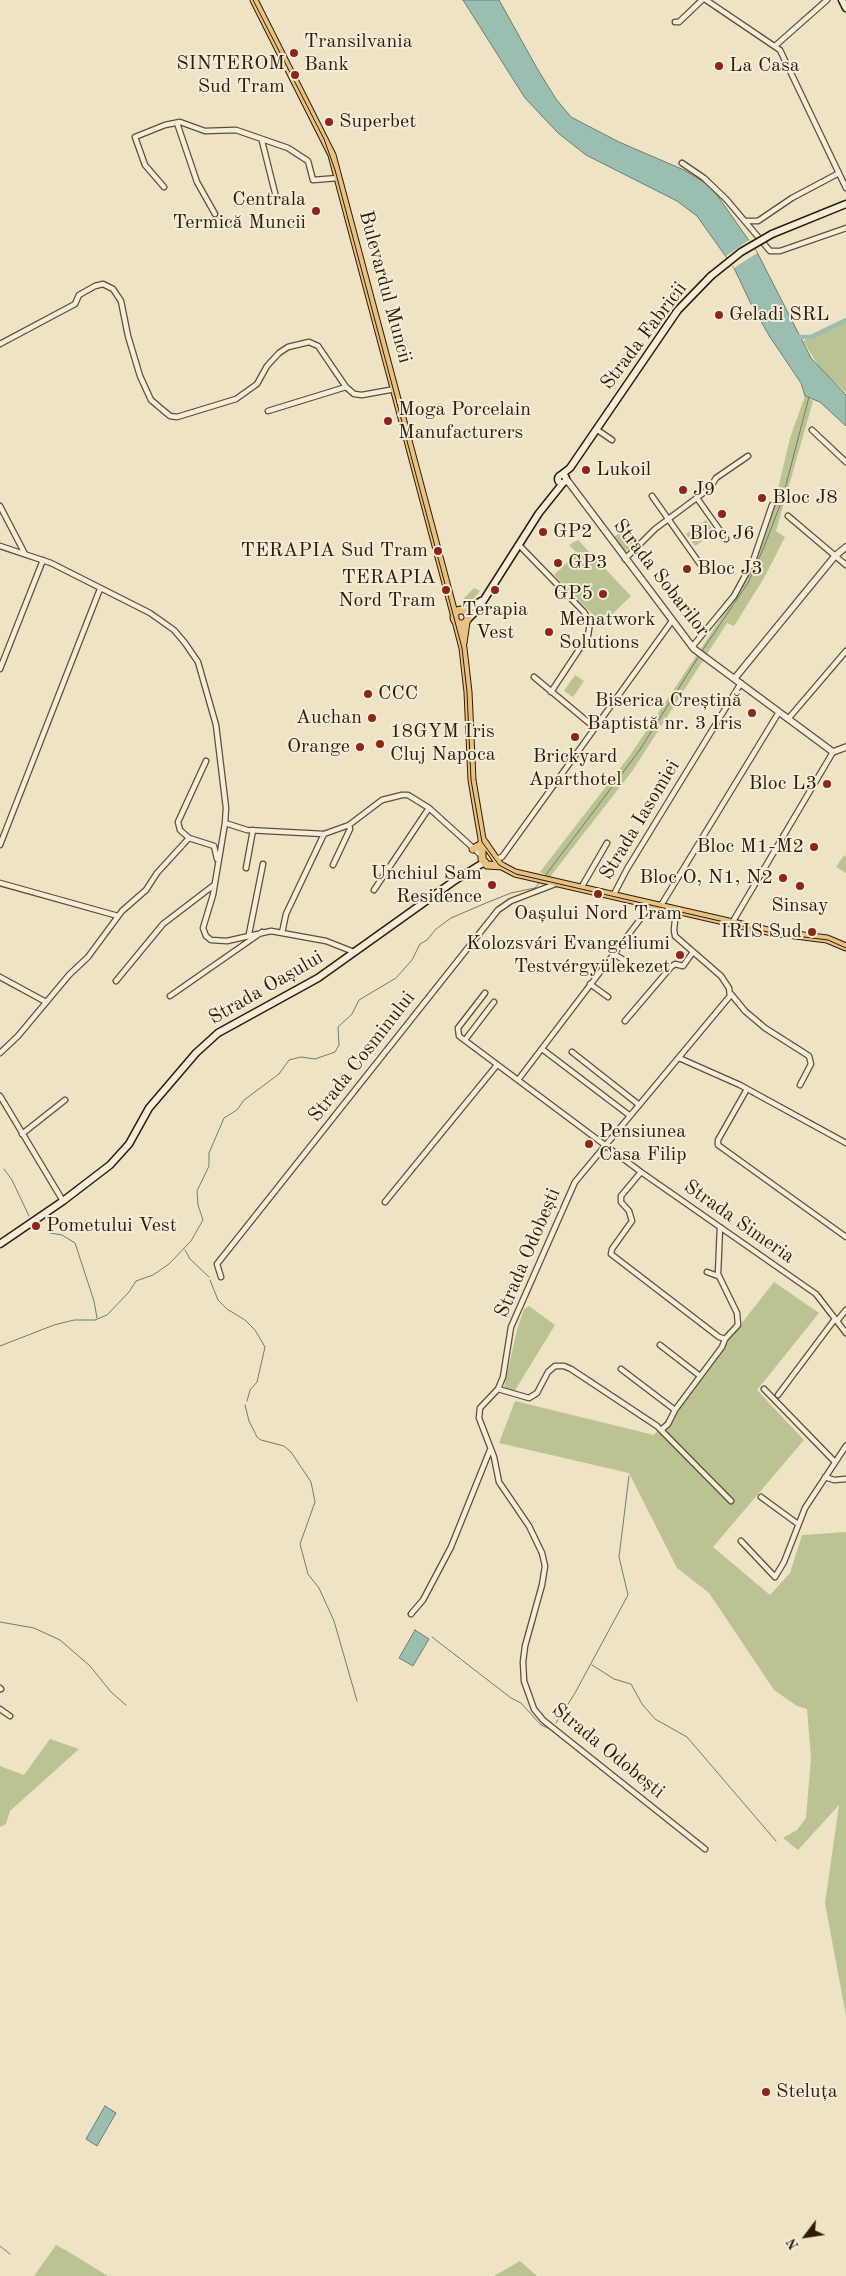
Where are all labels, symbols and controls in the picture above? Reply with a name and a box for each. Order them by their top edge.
place label: Transilvania Bank [304,30,413,77]
marker: Transilvania Bank [288,47,300,59]
place label: SINTEROM Sud Tram [176,52,285,99]
place label: La Casa [729,54,800,78]
marker: La Casa [713,60,725,72]
marker: SINTEROM Sud Tram [289,69,301,81]
place label: Superbet [339,110,416,134]
marker: Superbet [323,116,335,128]
place label: Centrala Termică Muncii [172,188,306,235]
marker: Centrala Termică Muncii [310,205,322,217]
street label: Bulevardul Muncii [353,208,417,366]
street label: Strada Fabricii [596,277,692,395]
place label: Geladi SRL [729,303,829,327]
marker: Geladi SRL [713,309,725,321]
place label: Moga Porcelain Manufacturers [398,398,531,445]
marker: Moga Porcelain Manufacturers [382,415,394,427]
place label: Lukoil [596,458,651,482]
marker: Lukoil [580,464,592,476]
place label: J9 [693,478,715,502]
marker: J9 [677,484,689,496]
place label: Bloc J8 [772,486,838,510]
marker: Bloc J8 [756,492,768,504]
marker: Bloc J6 [716,508,728,520]
street label: Strada Sobarilor [608,514,714,642]
place label: GP2 [553,520,593,544]
place label: Bloc J6 [689,522,755,546]
marker: GP2 [537,526,549,538]
place label: TERAPIA Sud Tram [241,539,428,563]
marker: TERAPIA Sud Tram [432,545,444,557]
place label: GP3 [568,551,608,575]
marker: GP3 [552,557,564,569]
place label: Bloc J3 [697,557,763,581]
marker: Bloc J3 [681,563,693,575]
place label: TERAPIA Nord Tram [338,566,436,613]
place label: GP5 [553,582,593,606]
marker: TERAPIA Nord Tram [440,584,452,596]
marker: Terapia Vest [489,584,501,596]
marker: GP5 [597,588,609,600]
place label: Terapia Vest [462,598,528,645]
place label: Menatwork Solutions [559,608,656,655]
marker: Menatwork Solutions [543,626,555,638]
place label: CCC [378,682,418,706]
marker: CCC [362,688,374,700]
place label: Biserica Creștină Baptistă nr. 3 Iris [587,689,742,736]
place label: Auchan [296,706,362,730]
marker: Biserica Creștină Baptistă nr. 3 Iris [746,707,758,719]
marker: Auchan [366,712,378,724]
place label: 18GYM Iris Cluj Napoca [390,720,496,767]
marker: Brickyard Aparthotel [569,731,581,743]
place label: Orange [287,735,350,759]
marker: 18GYM Iris Cluj Napoca [374,738,386,750]
marker: Orange [354,741,366,753]
place label: Brickyard Aparthotel [528,745,622,792]
street label: Strada Iasomiei [595,756,685,884]
place label: Bloc L3 [749,772,817,796]
marker: Bloc L3 [821,778,833,790]
place label: Bloc M1-M2 [696,835,804,859]
marker: Bloc M1-M2 [808,841,820,853]
place label: Unchiul Sam Residence [371,862,482,909]
place label: Bloc O, N1, N2 [639,866,773,890]
marker: Bloc O, N1, N2 [777,872,789,884]
marker: Unchiul Sam Residence [486,879,498,891]
marker: Sinsay [794,880,806,892]
marker: Oașului Nord Tram [592,888,604,900]
place label: Sinsay [771,894,829,918]
place label: Oașului Nord Tram [514,902,682,926]
place label: IRIS Sud [720,920,802,944]
marker: IRIS Sud [806,926,818,938]
place label: Kolozsvári Evangéliumi Testvérgyülekezet [466,932,670,979]
street label: Strada Oașului [205,946,327,1030]
marker: Kolozsvári Evangéliumi Testvérgyülekezet [674,949,686,961]
street label: Strada Cosminului [303,987,421,1127]
place label: Pensiunea Casa Filip [599,1120,687,1167]
marker: Pensiunea Casa Filip [583,1138,595,1150]
street label: Strada Simeria [679,1175,799,1269]
street label: Strada Odobești [490,1185,566,1321]
place label: Pometului Vest [46,1214,177,1238]
marker: Pometului Vest [30,1220,42,1232]
street label: Strada Odobești [547,1698,669,1804]
place label: Steluța [776,2080,838,2104]
marker: Steluța [760,2086,772,2098]
north arrow [781,2211,831,2261]
text: N [784,2236,802,2252]

